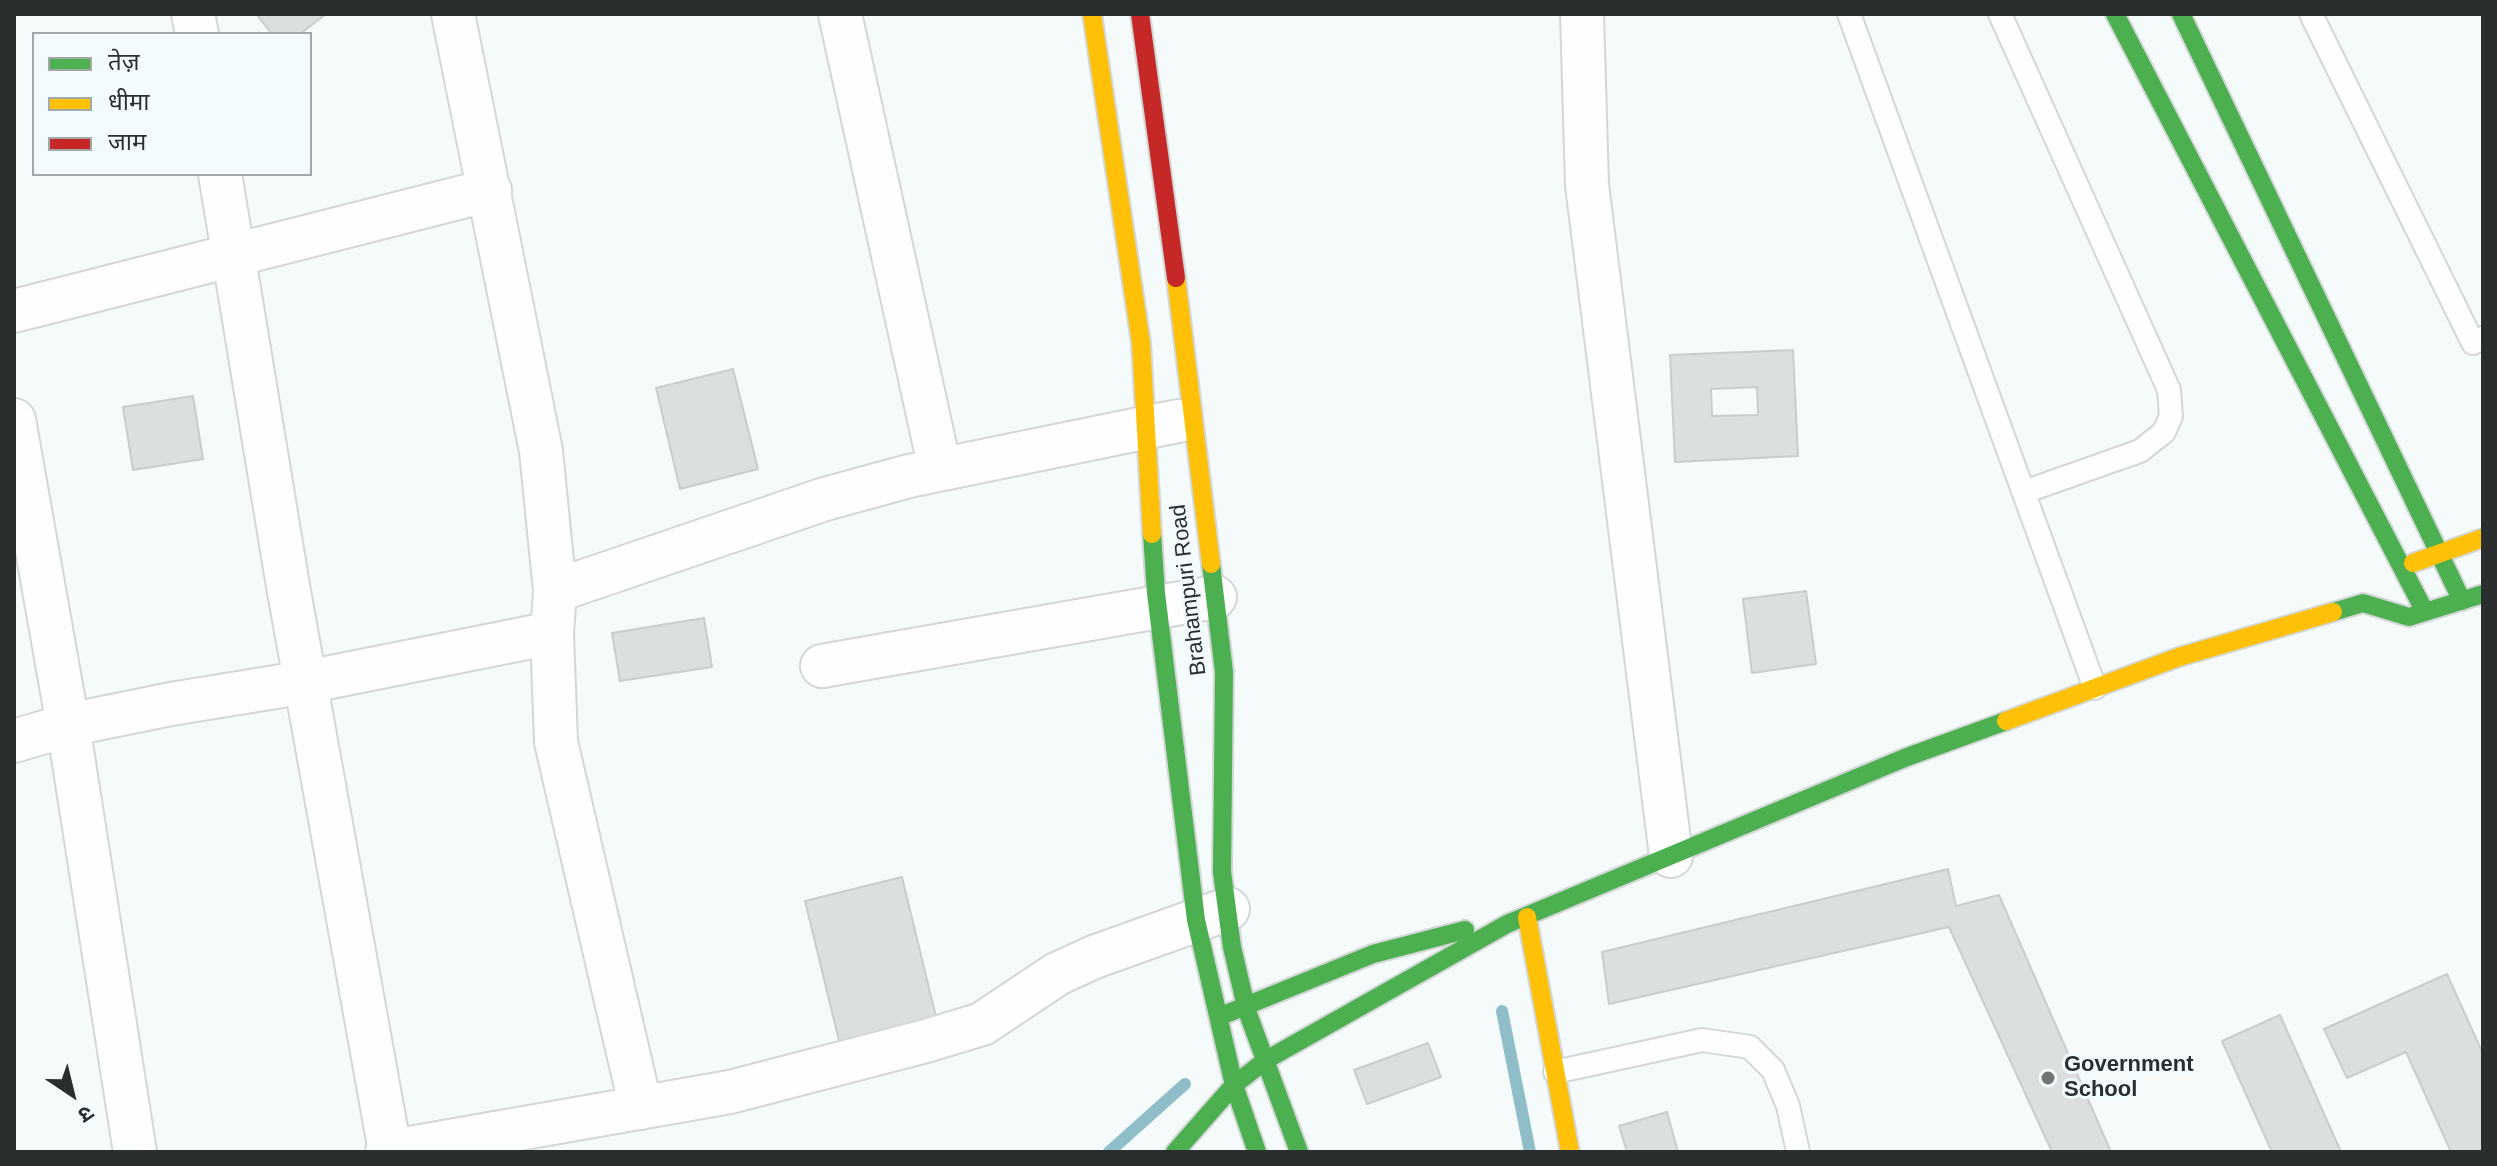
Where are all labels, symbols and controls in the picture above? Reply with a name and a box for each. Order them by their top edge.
legend [32,32,312,176]
text: तेज़ [108,48,140,75]
text: धीमा [108,88,150,115]
text: जाम [108,128,146,155]
street label: Brahampuri Road [1165,503,1213,677]
place label: Government School [2064,1052,2194,1104]
north arrow [32,1054,112,1134]
marker: Government School [2039,1069,2057,1087]
text: उ [74,1100,98,1128]

